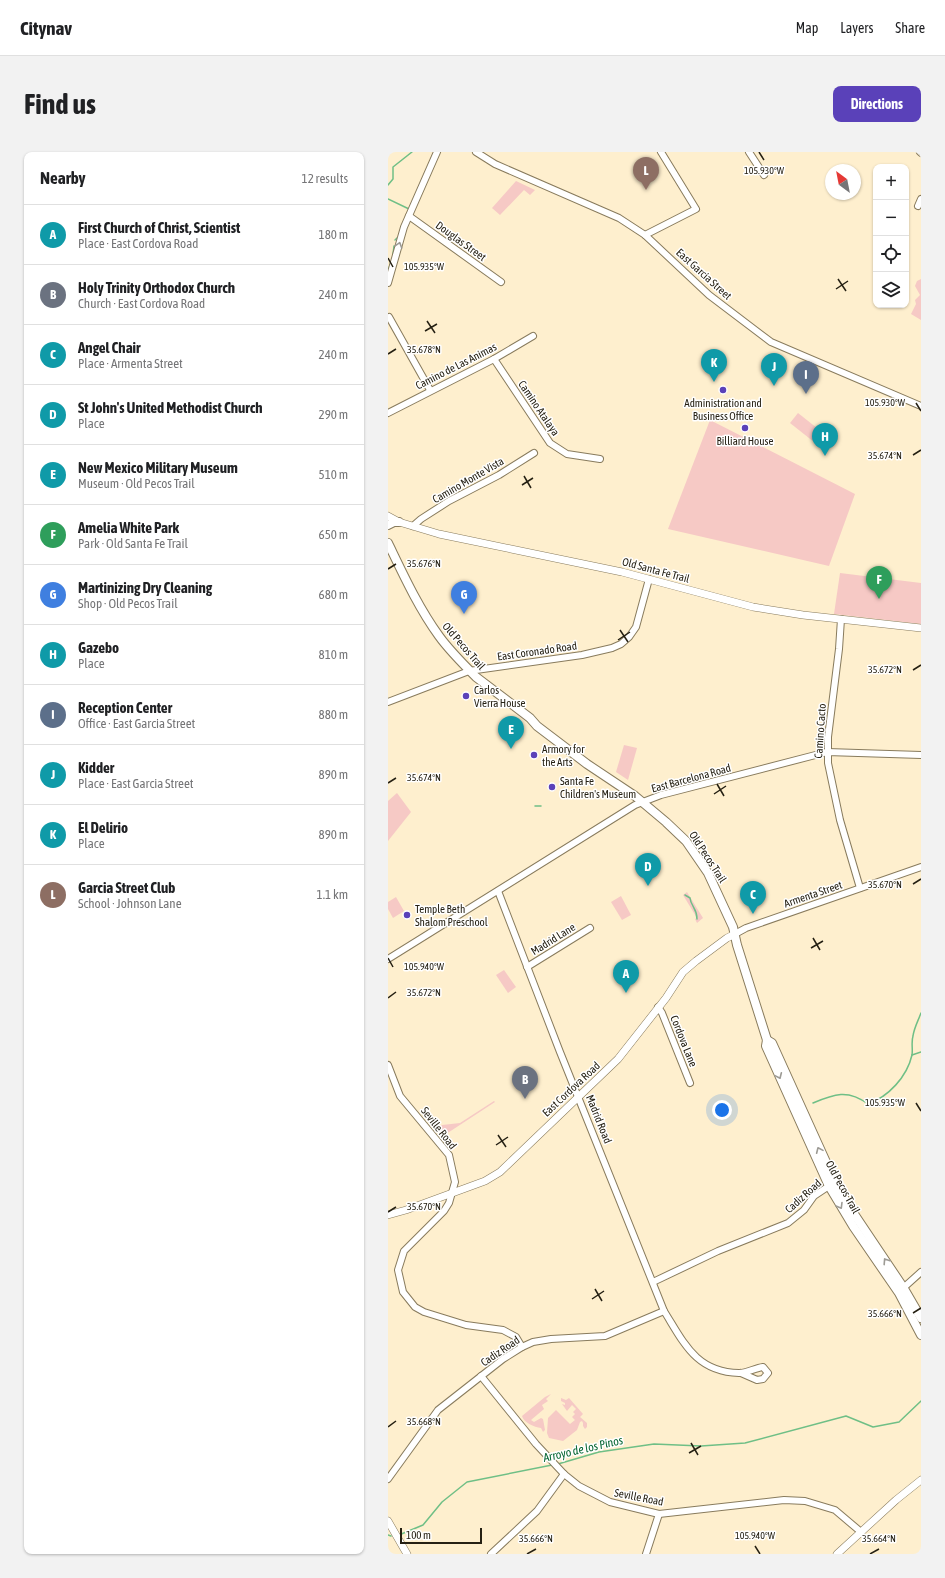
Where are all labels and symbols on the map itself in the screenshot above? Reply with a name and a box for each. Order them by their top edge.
pin: L [633,157,659,190]
north arrow [825,164,861,200]
text: 105.930°W [744,165,785,176]
street label: Douglas Street [434,219,488,263]
one-way arrow [394,242,403,249]
street label: East Garcia Street [674,246,734,302]
text: 105.935°W [404,261,445,272]
street label: Camino de Las Animas [414,340,499,392]
text: 35.678°N [407,344,441,355]
pin: K [701,349,727,382]
pin: J [761,353,787,386]
pin: I [793,361,819,394]
street label: Camino Atalaya [516,378,562,438]
marker: Administration and Business Office [718,385,728,395]
place label: Administration and Business Office [684,397,762,422]
text: 105.930°W [865,397,906,408]
marker: Billiard House [740,423,750,433]
pin: H [812,423,838,456]
place label: Billiard House [717,435,773,447]
text: 35.674°N [868,450,902,461]
street label: Camino Monte Vista [430,455,506,505]
street label: Old Santa Fe Trail [621,555,691,585]
text: 35.676°N [407,558,441,569]
pin: F [866,566,892,599]
pin: G [451,581,477,614]
street label: Old Pecos Trail [440,620,488,672]
street label: East Coronado Road [496,639,578,663]
text: 35.672°N [868,664,902,675]
place label: Carlos Vierra House [474,684,526,709]
marker: Carlos Vierra House [461,691,471,701]
street label: Camino Cacto [812,703,828,759]
pin: E [498,716,524,749]
place label: Armory for the Arts [542,743,585,768]
marker: Armory for the Arts [529,750,539,760]
street label: East Barcelona Road [650,762,732,794]
text: 35.674°N [407,772,441,783]
place label: Santa Fe Children's Museum [560,775,636,800]
marker: Santa Fe Children's Museum [547,782,557,792]
street label: Old Pecos Trail [687,829,729,885]
pin: D [635,853,661,886]
street label: Armenta Street [782,878,844,910]
text: 35.670°N [868,879,902,890]
pin: C [740,881,766,914]
place label: Temple Beth Shalom Preschool [415,903,488,928]
marker: Temple Beth Shalom Preschool [402,910,412,920]
street label: Madrid Lane [529,921,577,957]
pin: A [613,960,639,993]
text: 105.940°W [404,961,445,972]
text: 35.672°N [407,987,441,998]
street label: Cordova Lane [668,1014,700,1068]
street label: East Cordova Road [540,1059,602,1119]
pin: B [512,1066,538,1099]
one-way arrow [774,1072,782,1080]
street label: Madrid Road [584,1093,614,1145]
text: 105.935°W [865,1097,906,1108]
your location [712,1100,732,1120]
street label: Seville Road [419,1105,459,1151]
one-way arrow [816,1146,824,1153]
street label: Old Pecos Trail [824,1158,862,1216]
street label: Cadiz Road [783,1177,823,1215]
text: 35.670°N [407,1201,441,1212]
one-way arrow [836,1202,843,1209]
one-way arrow [883,1258,891,1265]
text: 35.666°N [868,1308,902,1319]
street label: Cadiz Road [478,1334,522,1368]
text: 35.668°N [407,1416,441,1427]
water label: Arroyo de los Pinos [541,1433,624,1465]
street label: Seville Road [613,1486,665,1508]
scale bar [400,1526,482,1545]
text: 105.940°W [735,1530,776,1541]
text: 35.666°N [519,1533,553,1544]
text: 35.664°N [862,1533,896,1544]

